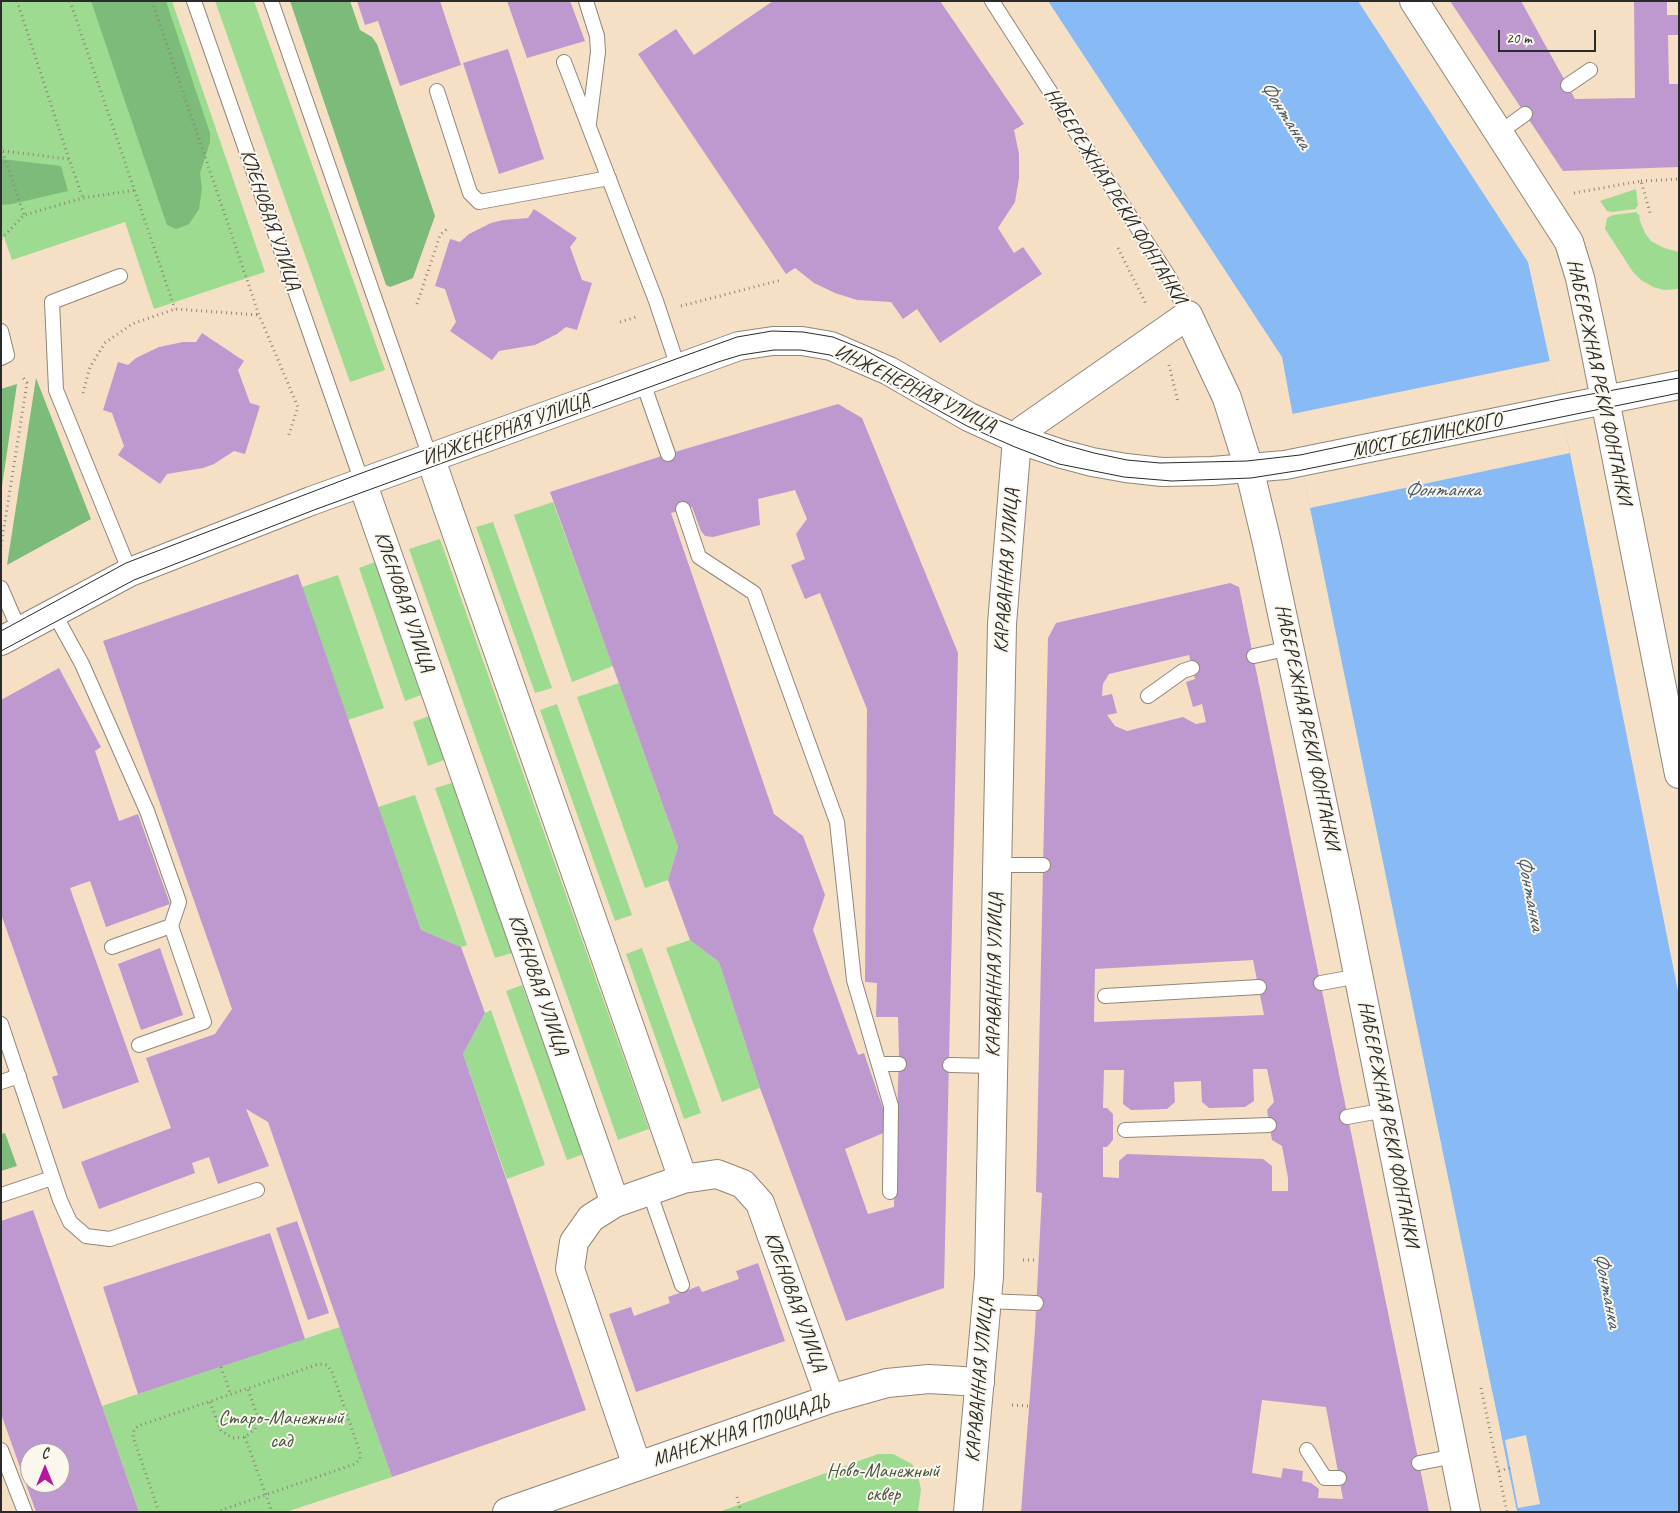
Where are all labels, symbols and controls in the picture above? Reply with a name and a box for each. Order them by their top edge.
scale bar [1500,20,1598,52]
text: 20 m [1506,29,1532,48]
water label: Фонтанка [1254,76,1316,154]
street label: НАБЕРЕЖНАЯ РЕКИ ФОНТАНКИ [1039,84,1191,308]
street label: КЛЕНОВАЯ УЛИЦА [235,147,305,293]
street label: НАБЕРЕЖНАЯ РЕКИ ФОНТАНКИ [1561,257,1637,507]
street label: ИНЖЕНЕРНАЯ УЛИЦА [830,339,1000,439]
street label: ИНЖЕНЕРНАЯ УЛИЦА [419,389,593,471]
street label: МОСТ БЕЛИНСКОГО [1350,408,1504,464]
water label: Фонтанка [1404,477,1480,503]
street label: КАРАВАННАЯ УЛИЦА [989,488,1025,654]
street label: КЛЕНОВАЯ УЛИЦА [369,529,439,675]
street label: НАБЕРЕЖНАЯ РЕКИ ФОНТАНКИ [1269,602,1345,852]
water label: Фонтанка [1510,853,1550,933]
street label: КАРАВАННАЯ УЛИЦА [982,892,1008,1058]
street label: КЛЕНОВАЯ УЛИЦА [503,912,573,1058]
street label: НАБЕРЕЖНАЯ РЕКИ ФОНТАНКИ [1352,999,1424,1249]
street label: КЛЕНОВАЯ УЛИЦА [759,1229,831,1375]
water label: Фонтанка [1587,1250,1627,1330]
street label: КАРАВАННАЯ УЛИЦА [961,1297,999,1463]
street label: МАНЕЖНАЯ ПЛОЩАДЬ [649,1389,833,1473]
park label: Старо-Манежный сад [218,1407,344,1454]
north arrow [20,1443,70,1493]
text: С [42,1445,48,1462]
park label: Ново-Манежный сквер [826,1460,940,1507]

